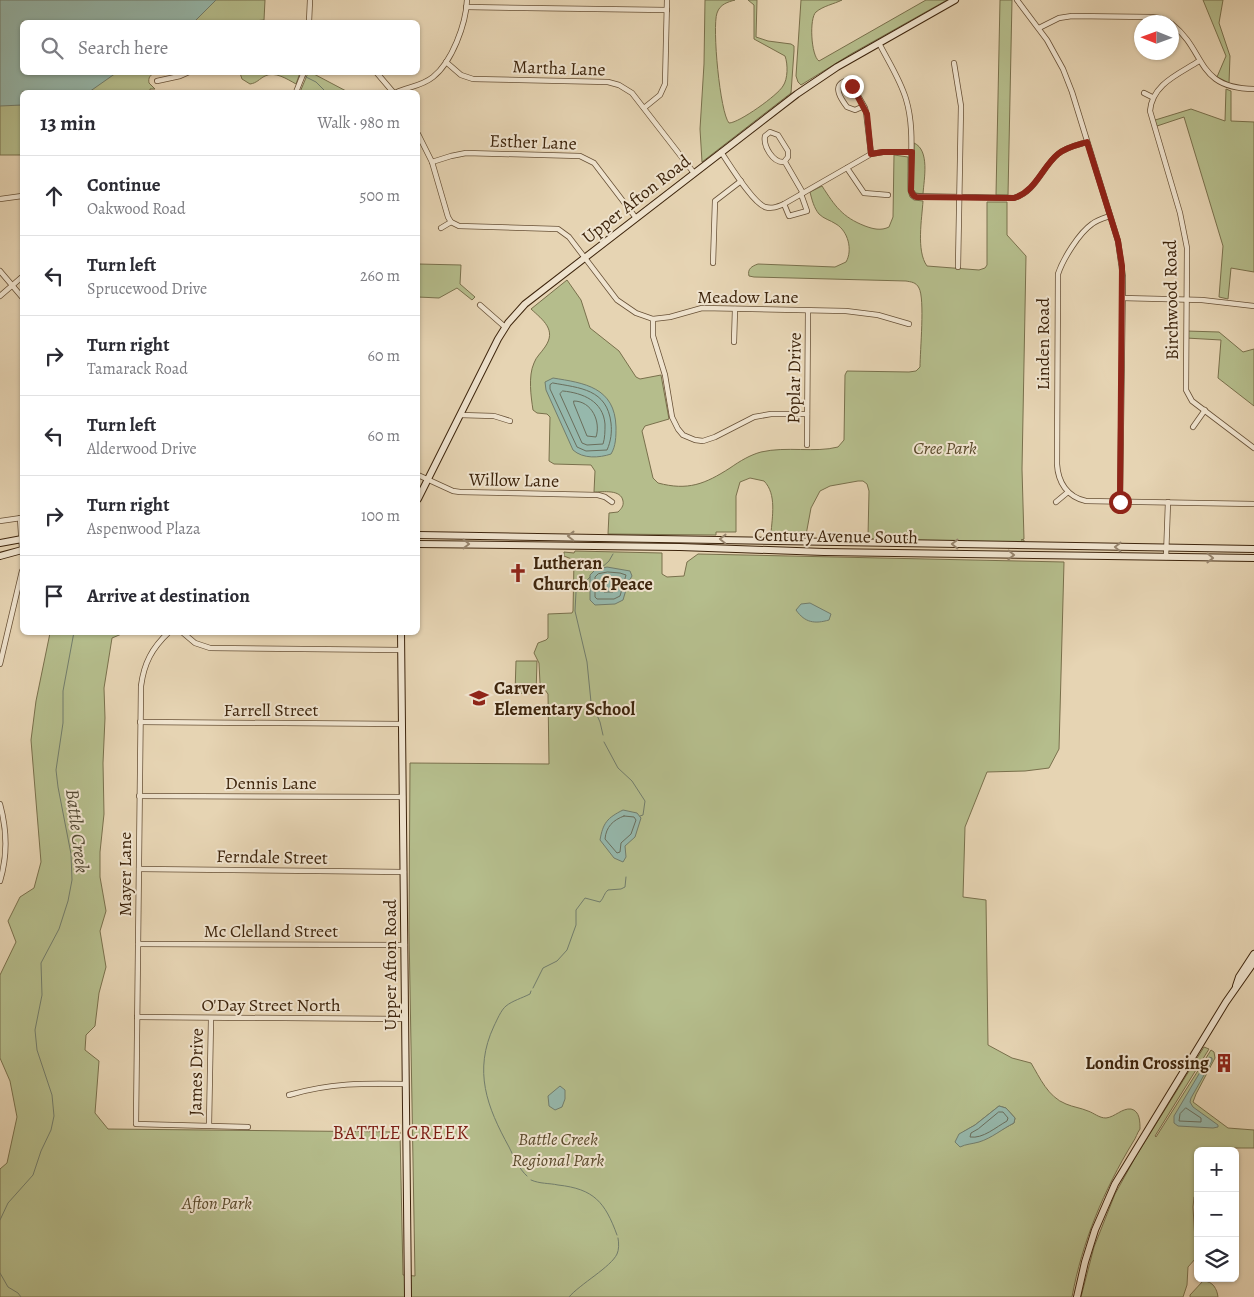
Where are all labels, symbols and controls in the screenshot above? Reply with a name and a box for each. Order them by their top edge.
north arrow [1134,15,1179,60]
search box [20,20,420,75]
icon: search [38,34,66,62]
text: Search here [78,35,168,61]
street label: Martha Lane [512,54,606,82]
route end [841,75,864,98]
text: 13 min [40,109,96,137]
text: Walk · 980 m [318,112,400,134]
street label: Esther Lane [489,128,577,156]
street label: Upper Afton Road [577,149,695,249]
text: Continue [87,172,161,198]
icon: ahead [40,182,68,210]
text: 500 m [360,185,400,207]
text: Oakwood Road [87,198,186,220]
street label: Birchwood Road [1158,239,1184,360]
text: Turn left [87,252,156,278]
icon: left [40,262,68,290]
text: 260 m [360,265,400,287]
text: Sprucewood Drive [87,278,207,300]
street label: Meadow Lane [697,285,799,309]
street label: Linden Road [1031,297,1055,390]
text: Turn right [87,332,169,358]
street label: Poplar Drive [781,332,807,424]
icon: right [40,342,68,370]
text: 60 m [368,345,400,367]
text: Tamarack Road [87,358,188,380]
text: Turn left [87,412,156,438]
icon: left [40,422,68,450]
text: 60 m [368,425,400,447]
park label: Cree Park [913,436,977,460]
text: Alderwood Drive [87,438,197,460]
street label: Willow Lane [468,467,559,493]
route start [1109,491,1132,514]
text: Turn right [87,492,169,518]
icon: right [40,502,68,530]
text: 100 m [361,505,400,527]
text: Aspenwood Plaza [87,518,201,540]
street label: Century Avenue South [754,523,919,549]
one-way arrow [567,531,574,541]
one-way arrow [718,534,726,544]
one-way arrow [462,539,470,550]
one-way arrow [951,539,958,549]
one-way arrow [1113,541,1121,552]
one-way arrow [1007,550,1015,560]
place label: Lutheran Church of Peace [533,551,653,596]
one-way arrow [1206,553,1214,563]
church icon: Lutheran Church of Peace [507,562,529,584]
icon: arrive [40,582,68,610]
text: Arrive at destination [87,583,250,609]
place label: Carver Elementary School [494,676,636,721]
school or university icon: Carver Elementary School [468,687,490,709]
street label: Farrell Street [223,698,319,722]
street label: Dennis Lane [225,771,317,795]
water label: Battle Creek [59,787,95,875]
street label: Mayer Lane [113,832,137,916]
street label: Ferndale Street [216,844,328,870]
street label: Upper Afton Road [378,899,402,1031]
street label: Mc Clelland Street [204,919,338,943]
street label: O'Day Street North [201,993,341,1017]
street label: James Drive [183,1028,209,1116]
place label: Londin Crossing [1085,1051,1210,1075]
building icon: Londin Crossing [1213,1052,1235,1074]
district label: BATTLE CREEK [332,1120,470,1146]
park label: Battle Creek Regional Park [512,1127,604,1172]
map controls [1194,1147,1239,1282]
button: + [1194,1147,1239,1192]
park label: Afton Park [181,1191,252,1215]
button: − [1194,1192,1239,1237]
button: layers [1194,1237,1239,1282]

